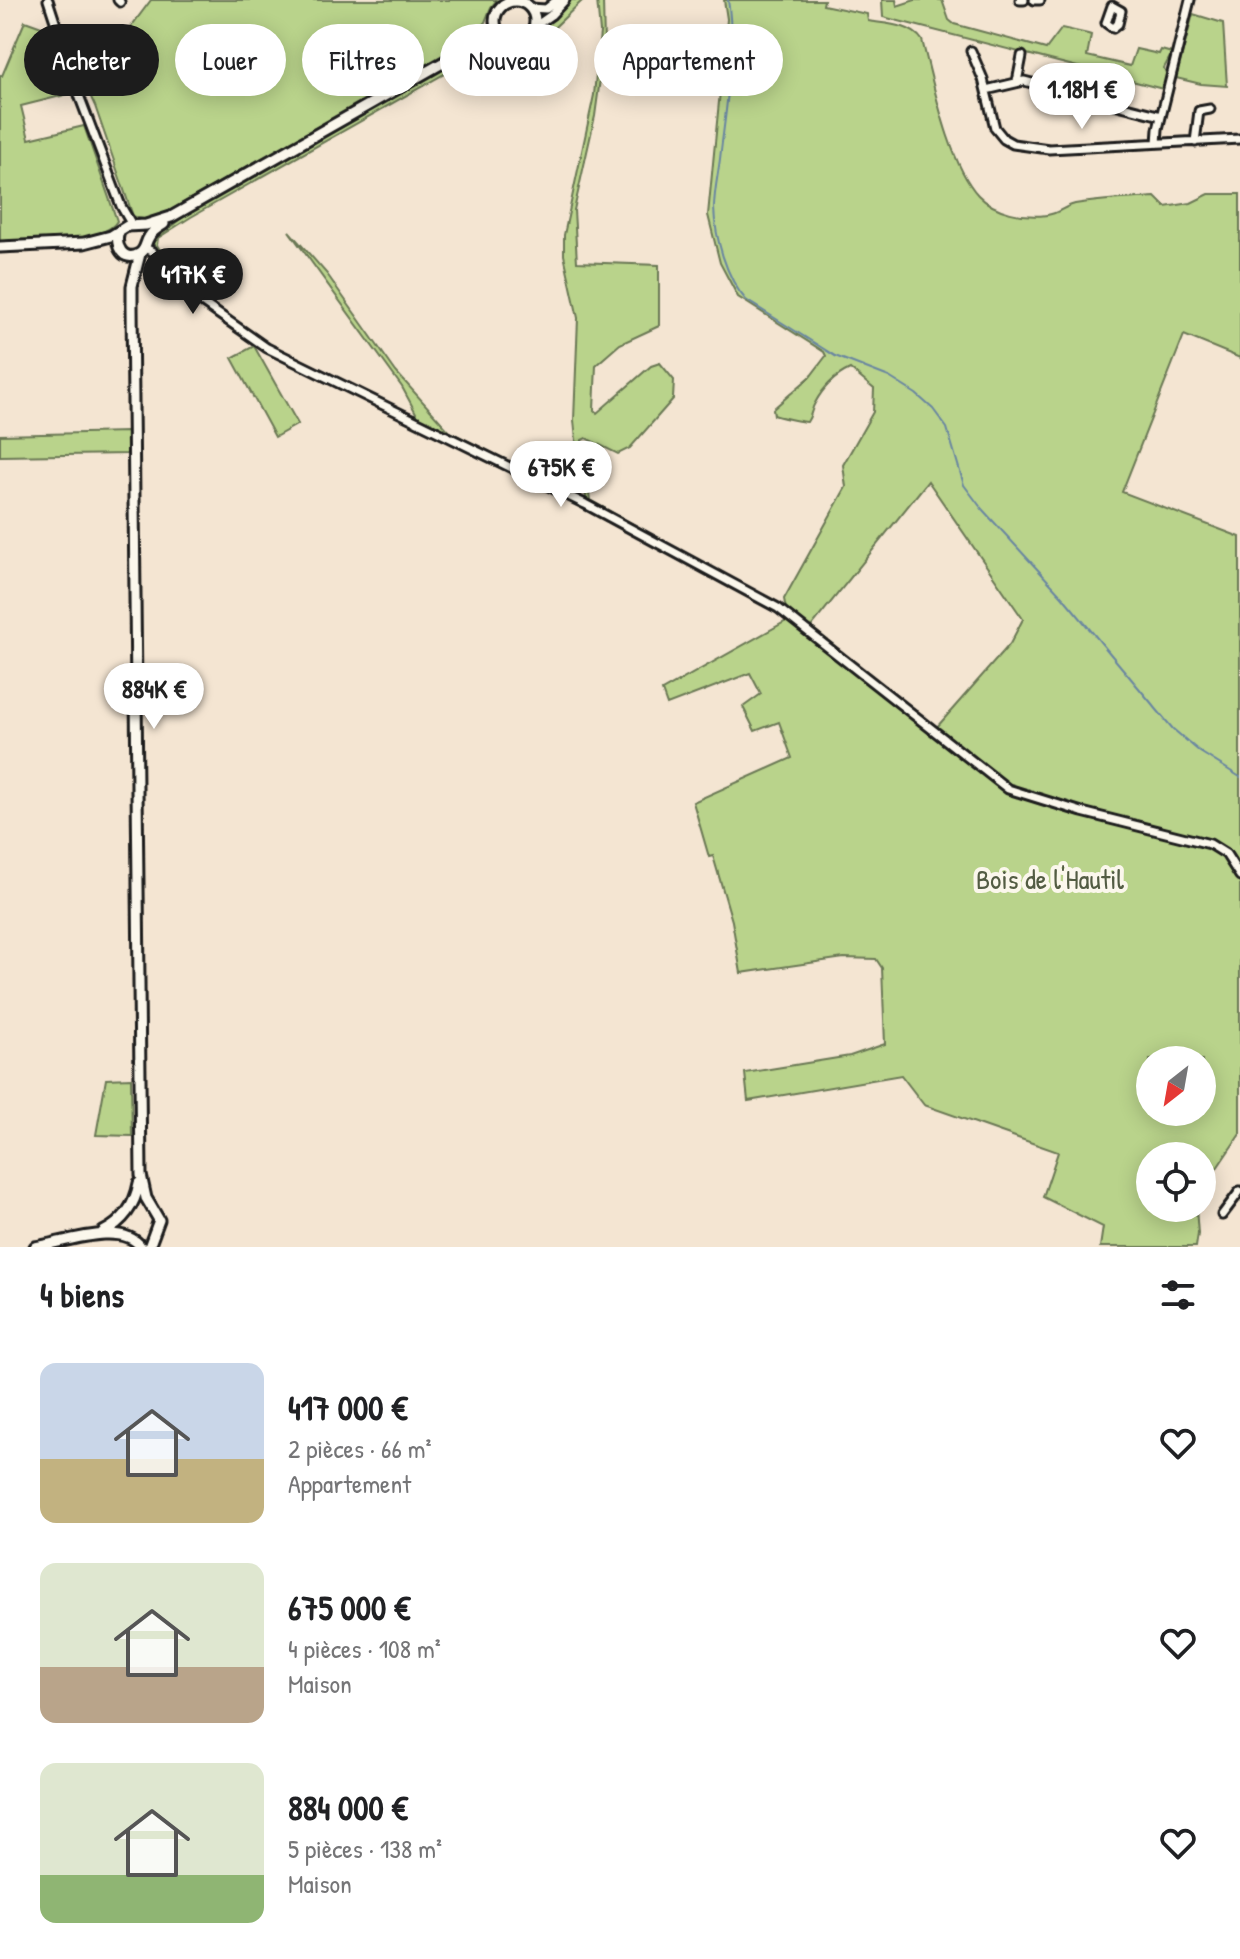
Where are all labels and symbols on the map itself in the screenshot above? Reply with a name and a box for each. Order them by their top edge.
pin: 1.18M € [1008,63,1156,131]
pin: 417K € [128,248,258,316]
pin: 675K € [496,441,626,509]
pin: 884K € [89,663,219,731]
park label: Bois de l'Hautil [976,860,1125,898]
north arrow [1136,1046,1216,1126]

